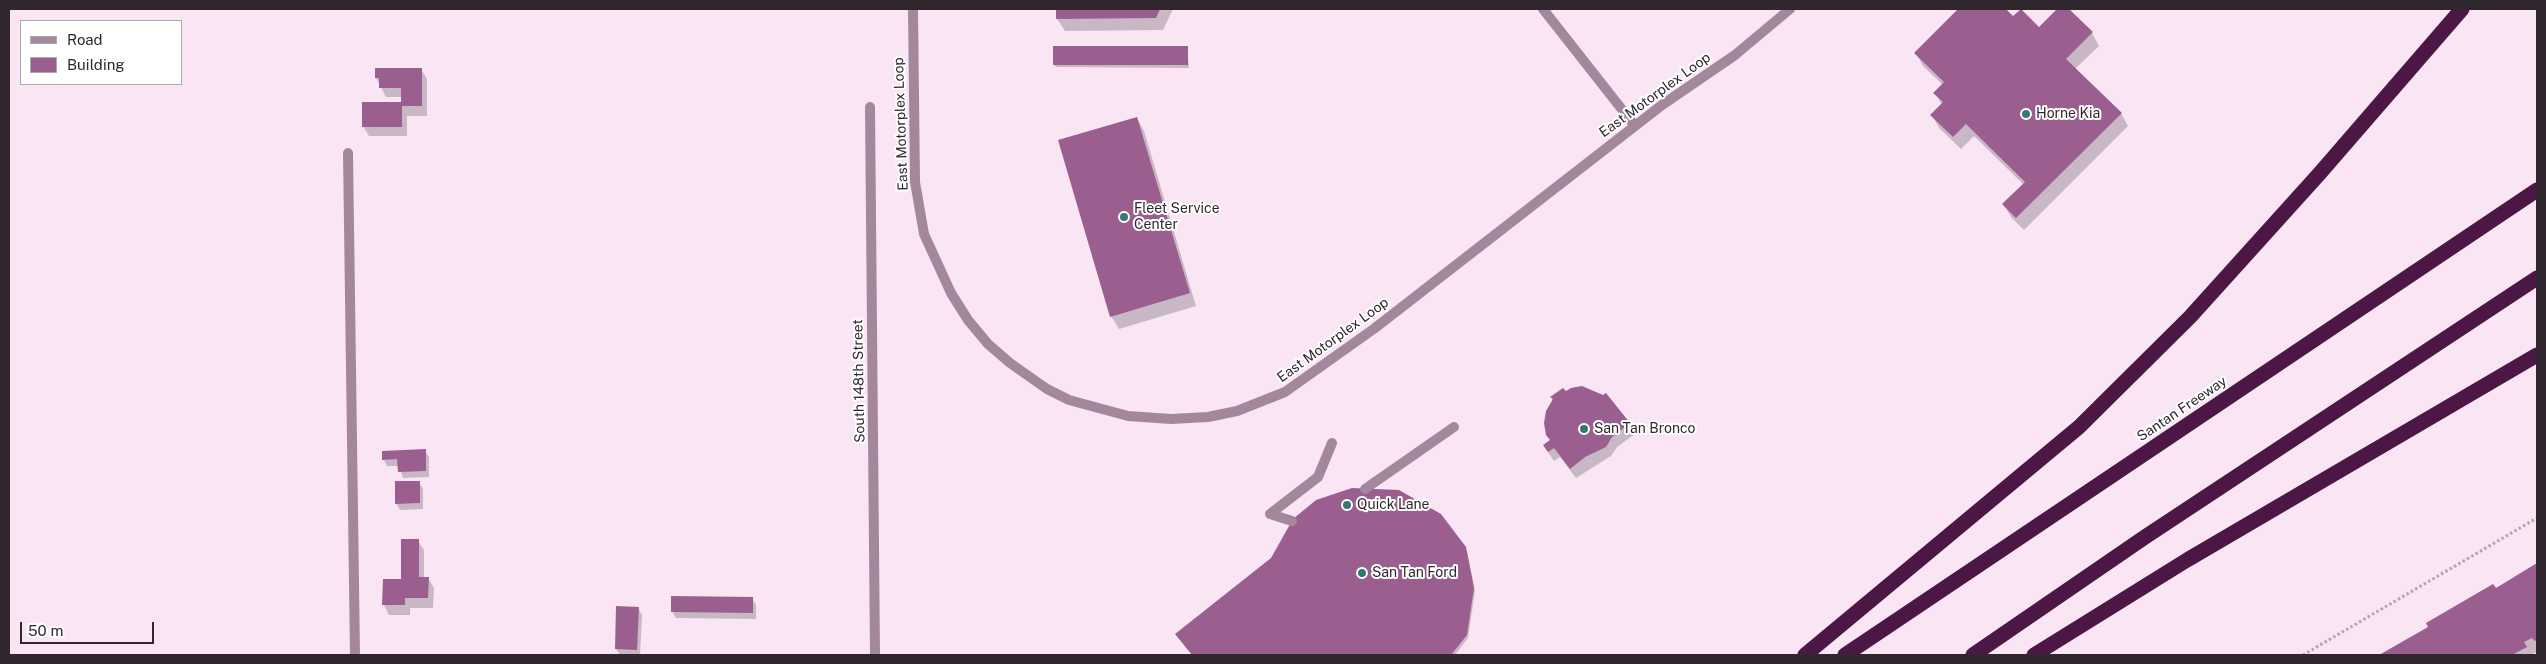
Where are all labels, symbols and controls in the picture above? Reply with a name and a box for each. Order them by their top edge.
legend [20,20,182,85]
text: Road [67,31,103,48]
street label: East Motorplex Loop [1596,49,1714,141]
text: Building [67,56,125,73]
street label: East Motorplex Loop [890,57,912,191]
place label: Horne Kia [2036,106,2100,122]
marker: Horne Kia [2020,108,2032,120]
place label: Fleet Service Center [1134,201,1220,233]
marker: Fleet Service Center [1118,211,1130,223]
street label: East Motorplex Loop [1274,294,1392,386]
street label: South 148th Street [850,319,868,443]
street label: Santan Freeway [2134,373,2230,445]
place label: San Tan Bronco [1594,421,1695,437]
marker: San Tan Bronco [1578,423,1590,435]
place label: Quick Lane [1357,497,1430,513]
marker: Quick Lane [1341,499,1353,511]
place label: San Tan Ford [1372,565,1457,581]
marker: San Tan Ford [1356,567,1368,579]
scale bar [22,612,156,644]
text: 50 m [28,622,63,639]

